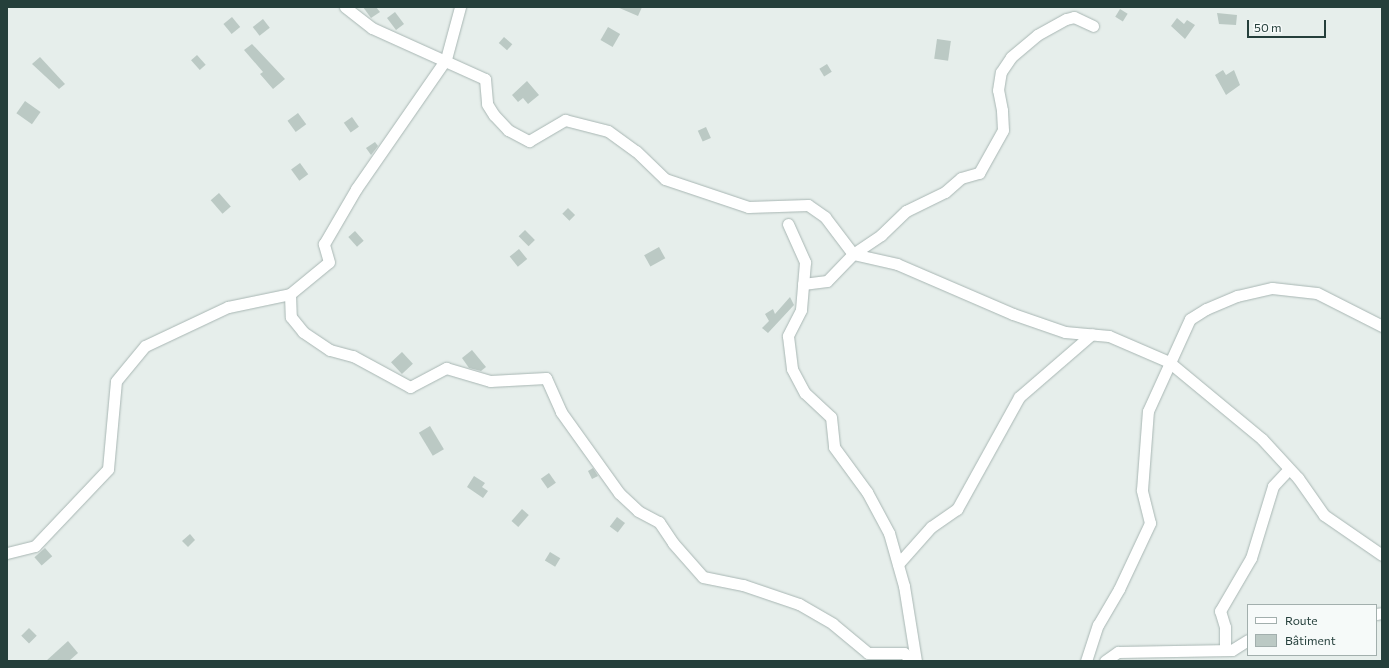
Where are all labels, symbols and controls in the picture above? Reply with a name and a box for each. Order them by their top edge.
scale bar [1249,12,1328,38]
text: 50 m [1254,20,1282,34]
legend [1247,604,1377,656]
text: Route [1285,613,1318,627]
text: Bâtiment [1285,633,1336,647]

